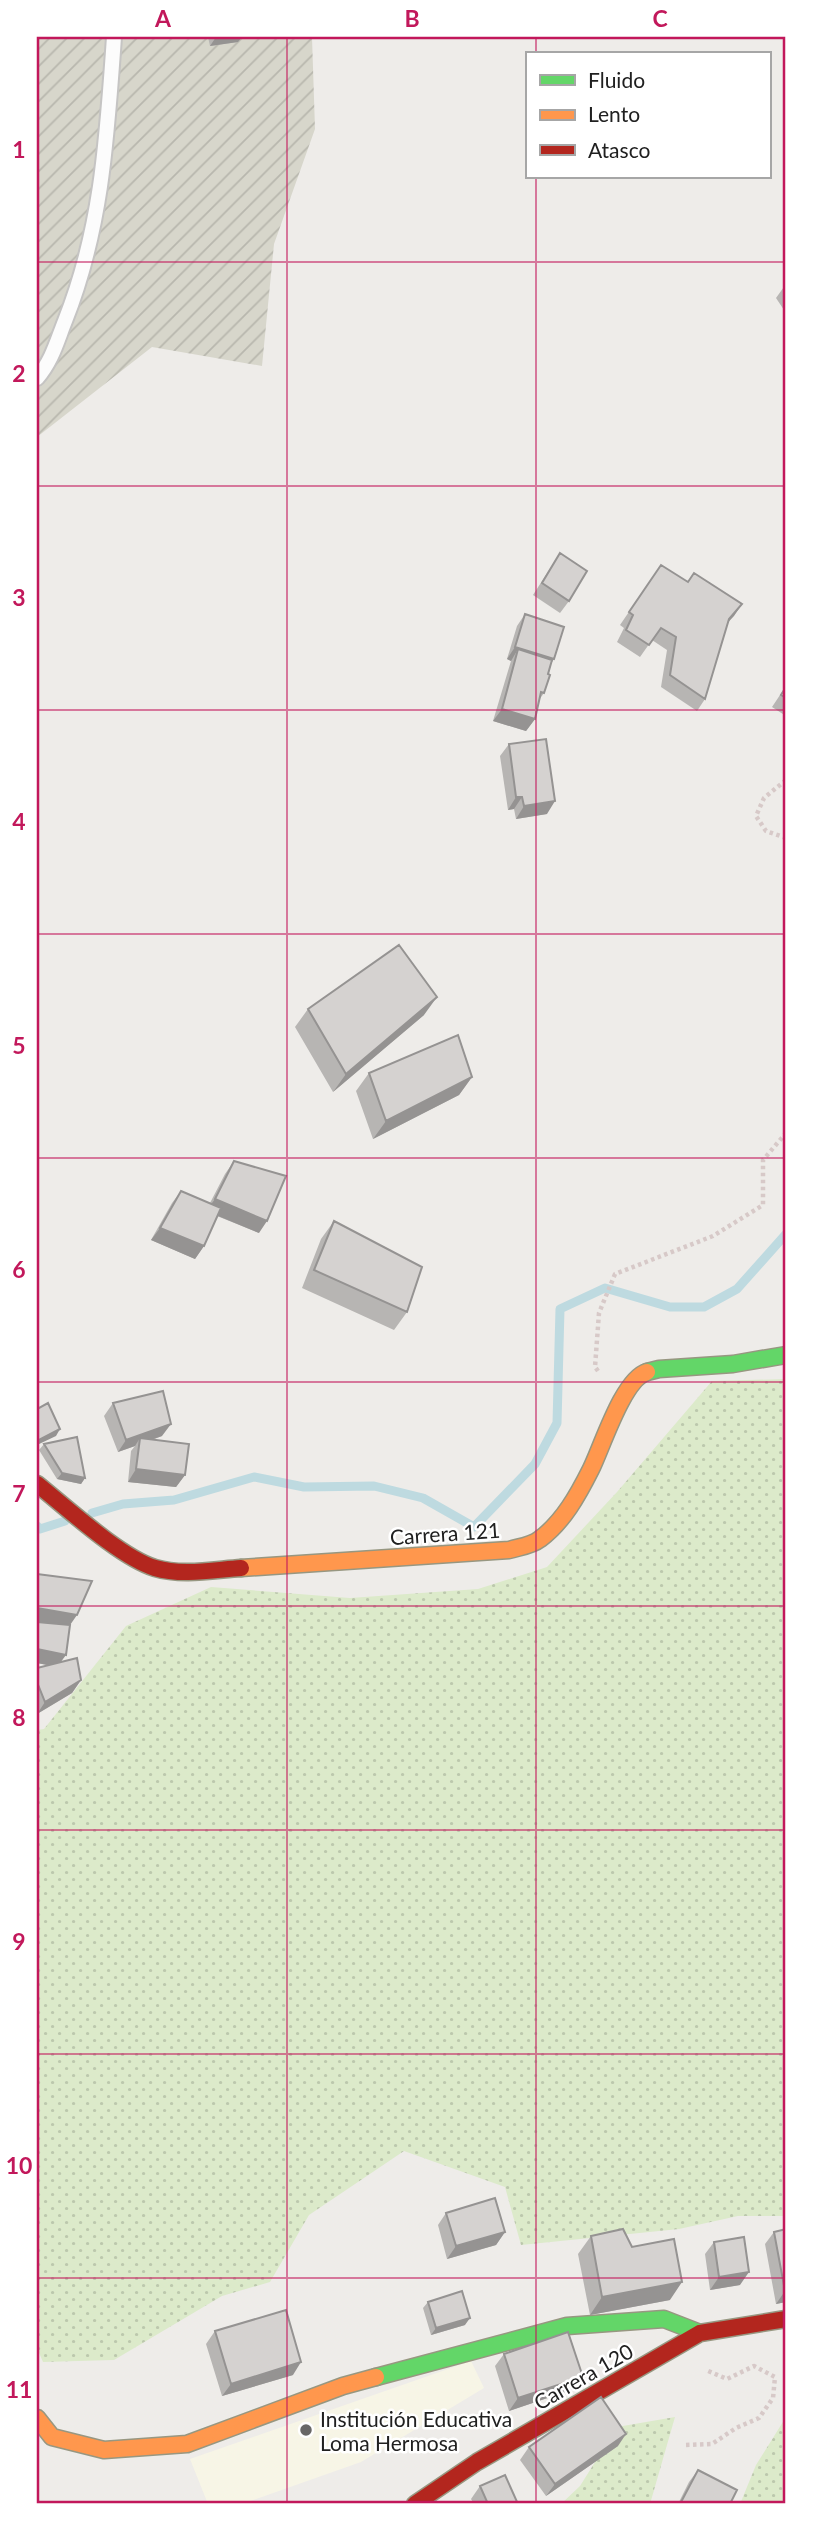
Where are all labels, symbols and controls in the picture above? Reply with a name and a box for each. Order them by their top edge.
text: A [154,4,172,32]
text: B [404,4,420,32]
text: C [652,4,668,32]
legend [526,52,770,178]
text: Fluido [588,67,645,92]
text: Lento [588,101,640,126]
text: 1 [12,135,26,163]
text: Atasco [588,137,650,162]
text: 2 [12,359,26,387]
text: 3 [12,583,26,611]
text: 4 [12,807,26,835]
text: 5 [12,1031,26,1059]
text: 6 [12,1255,26,1283]
text: 7 [12,1479,26,1507]
street label: Carrera 121 [389,1517,501,1549]
text: 8 [12,1703,26,1731]
text: 9 [12,1927,26,1955]
text: 10 [6,2151,32,2179]
street label: Carrera 120 [529,2338,637,2414]
text: 11 [6,2375,32,2403]
place label: Institución Educativa Loma Hermosa [320,2406,512,2455]
marker: Institución Educativa Loma Hermosa [298,2422,314,2438]

